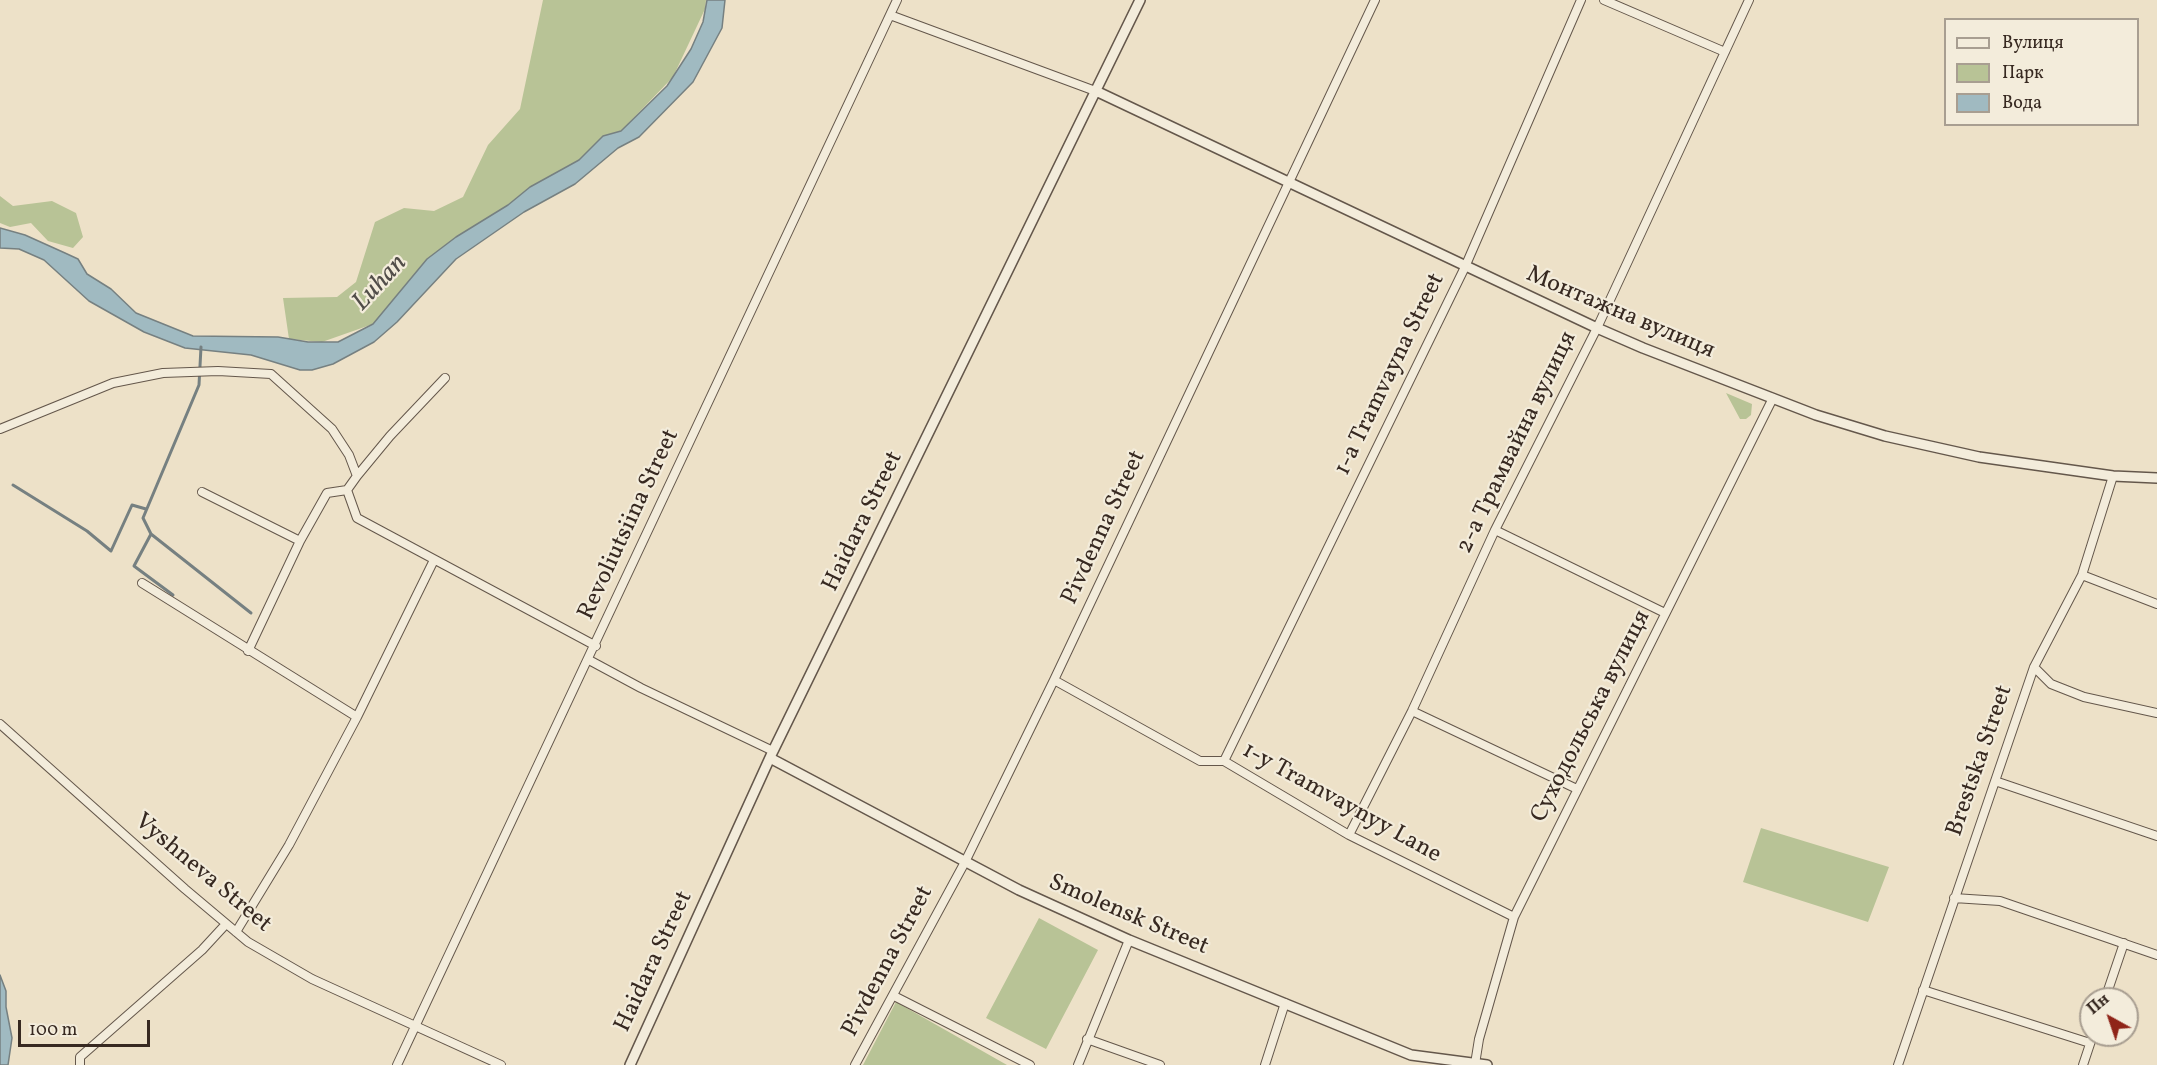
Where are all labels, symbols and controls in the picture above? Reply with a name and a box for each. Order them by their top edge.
legend [1944,18,2139,126]
text: Вулиця [2002,31,2064,56]
text: Парк [2002,61,2044,86]
text: Вода [2002,91,2042,116]
water label: Luhan [347,249,415,319]
street label: Монтажна вулиця [1521,261,1719,367]
street label: 1-a Tramvayna Street [1329,269,1453,481]
street label: 2-а Трамвайна вулиця [1452,327,1584,559]
street label: Revoliutsiina Street [573,425,687,625]
street label: Pivdenna Street [1057,446,1153,610]
street label: Haidara Street [818,447,910,597]
street label: Суходольська вулиця [1526,606,1658,828]
street label: Brestska Street [1942,682,2020,840]
street label: 1-y Tramvaynyy Lane [1236,737,1446,871]
street label: Vyshneva Street [128,808,276,940]
street label: Smolensk Street [1044,869,1212,963]
street label: Pivdenna Street [837,882,941,1042]
street label: Haidara Street [610,887,700,1037]
north arrow [2079,987,2139,1047]
text: Пн [2083,989,2114,1020]
scale bar [21,1008,153,1046]
text: 100 m [29,1018,78,1043]

